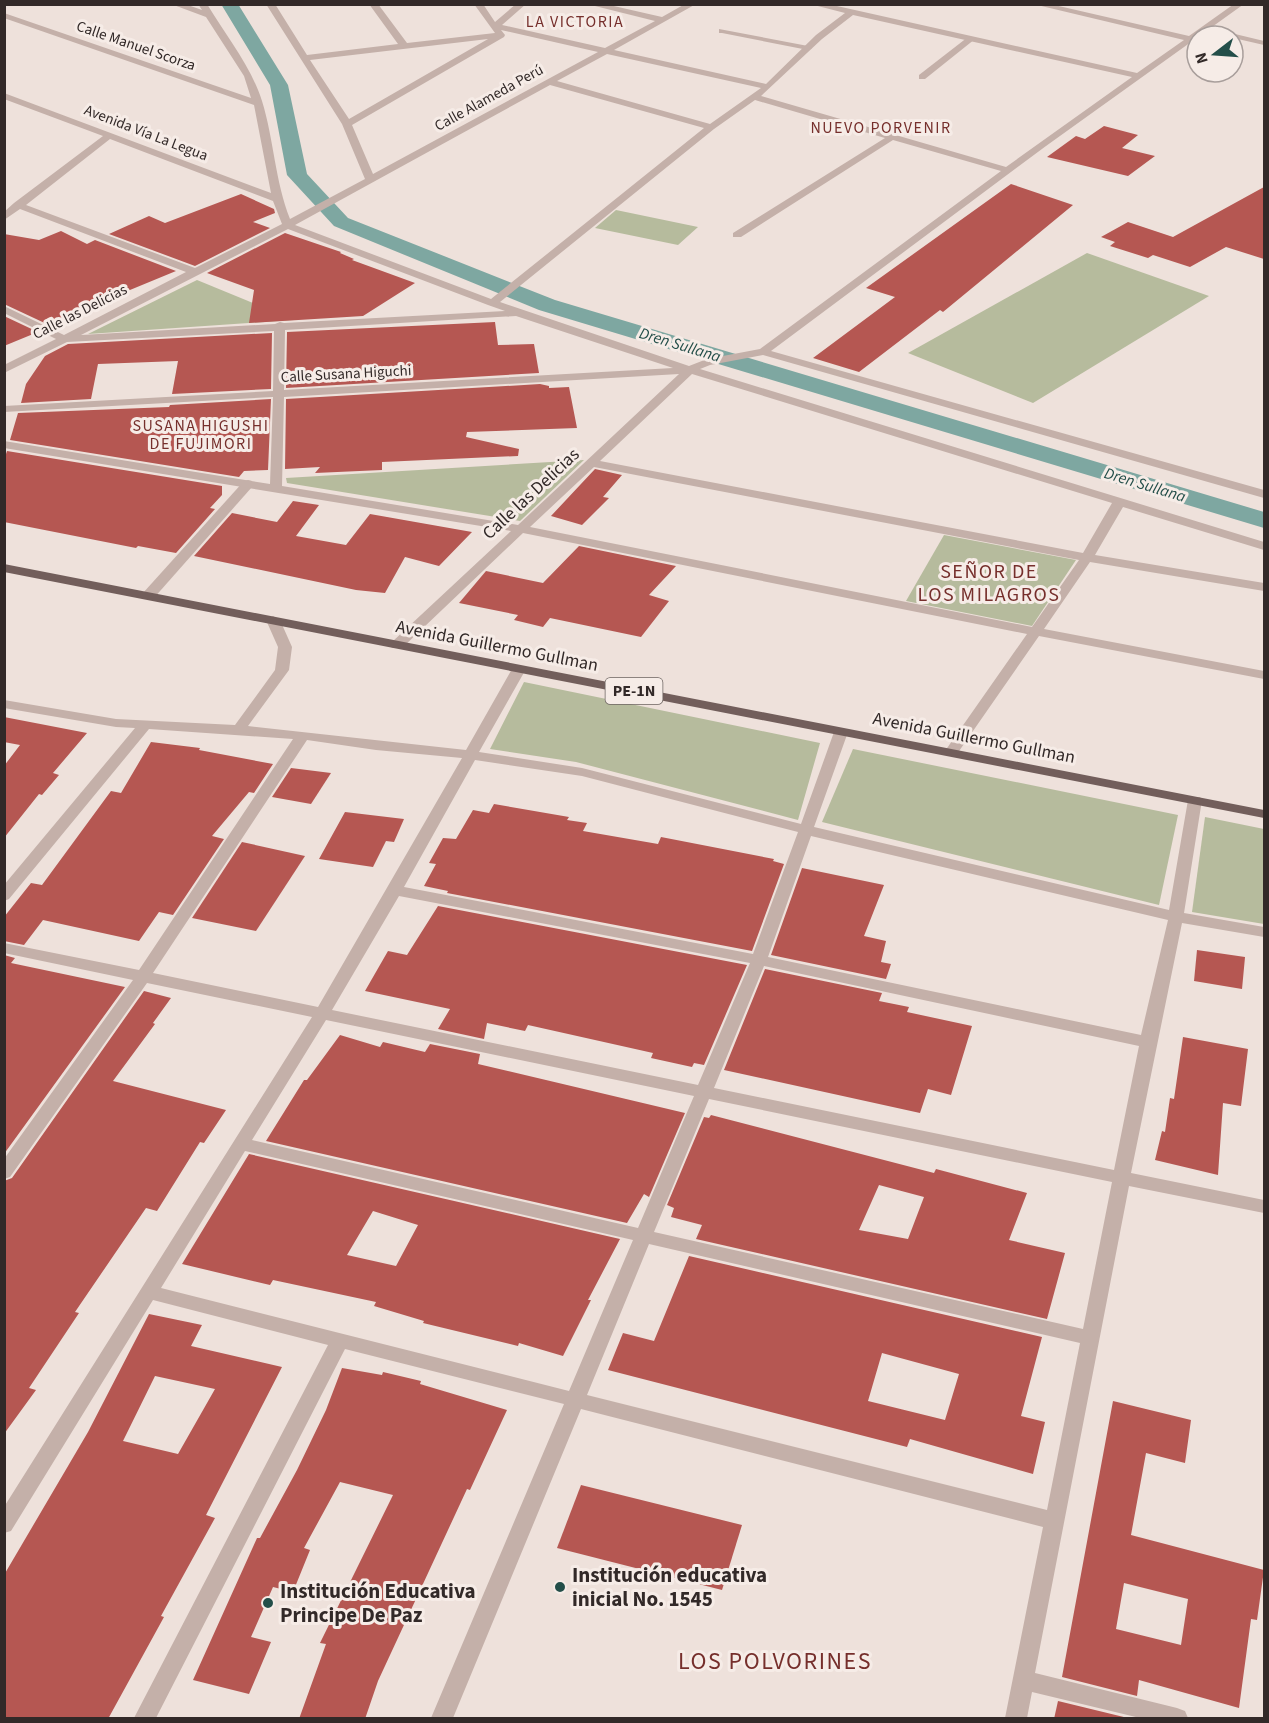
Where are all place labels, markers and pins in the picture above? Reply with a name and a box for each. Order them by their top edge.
place label: Institución educativa inicial No. 1545 [572,1560,767,1614]
place label: Institución Educativa Principe De Paz [280,1576,476,1630]
marker: Institución educativa inicial No. 1545 [553,1580,567,1594]
marker: Institución Educativa Principe De Paz [261,1596,275,1610]

